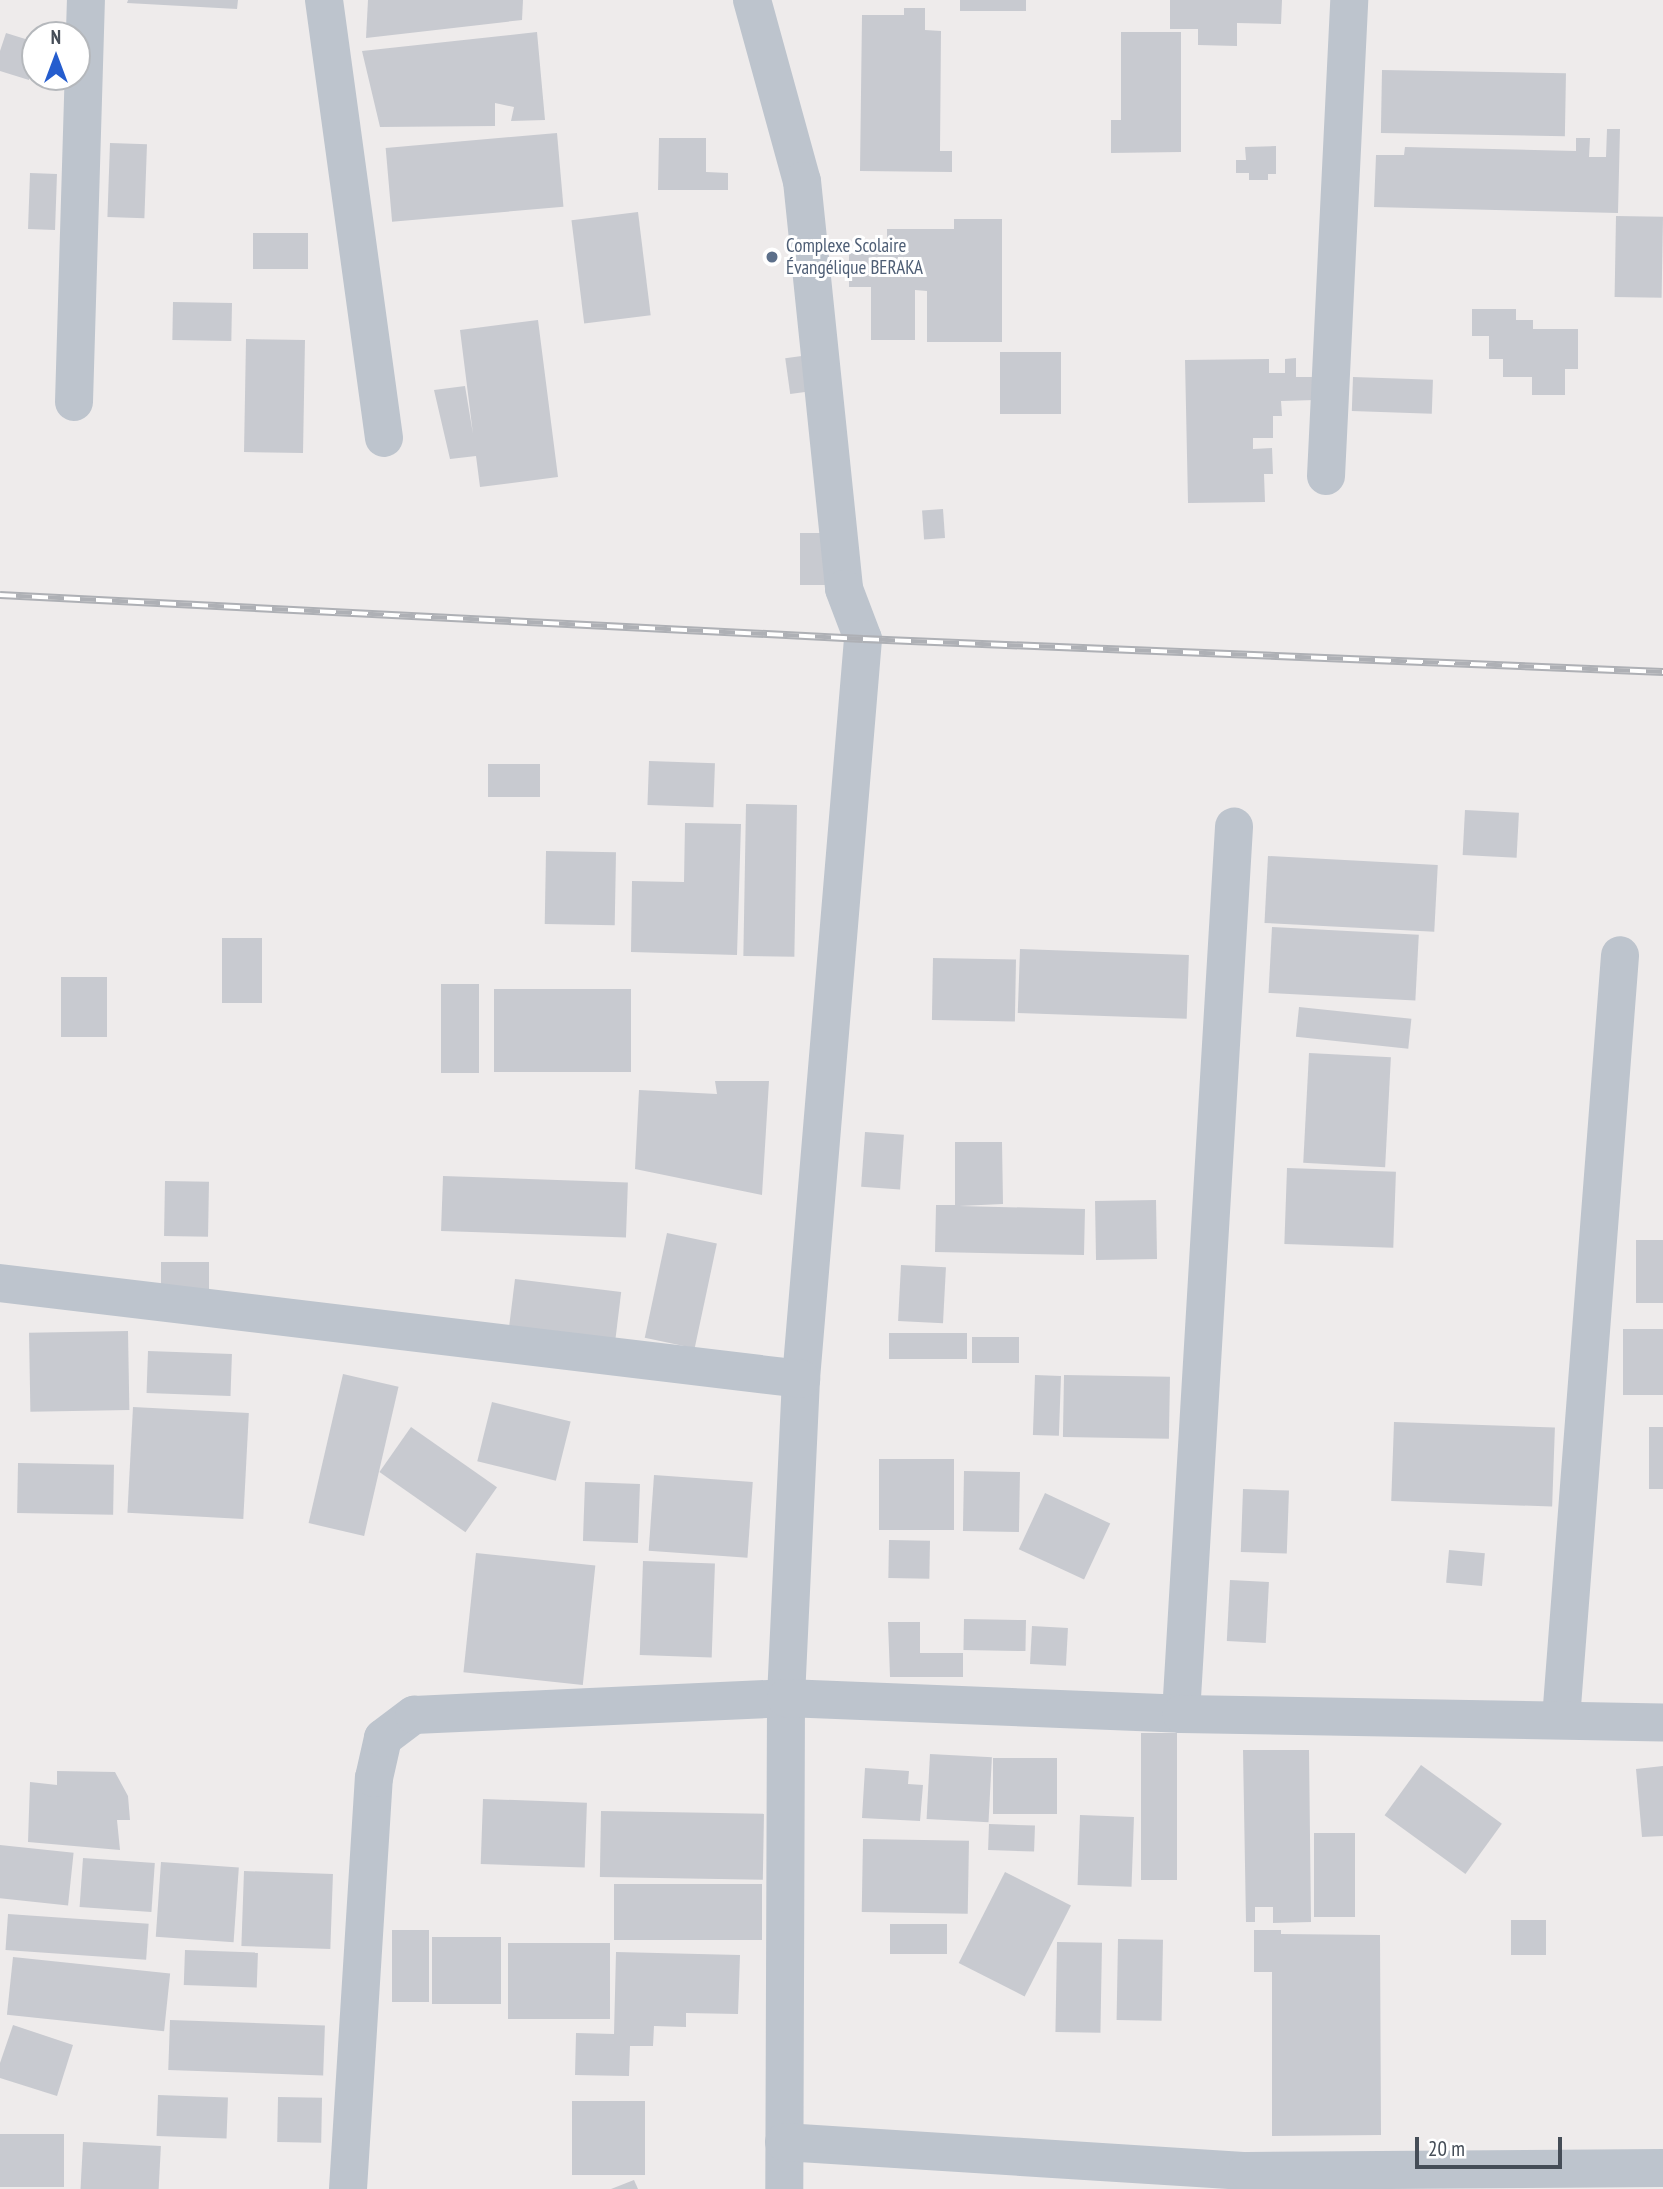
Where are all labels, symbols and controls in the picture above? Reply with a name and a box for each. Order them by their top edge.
north arrow [21,21,91,91]
text: N [51,25,61,49]
place label: Complexe Scolaire Évangélique BERAKA [786,235,923,279]
marker: Complexe Scolaire Évangélique BERAKA [764,249,780,265]
scale bar [1418,2122,1565,2166]
text: 20 m [1428,2135,1465,2162]

